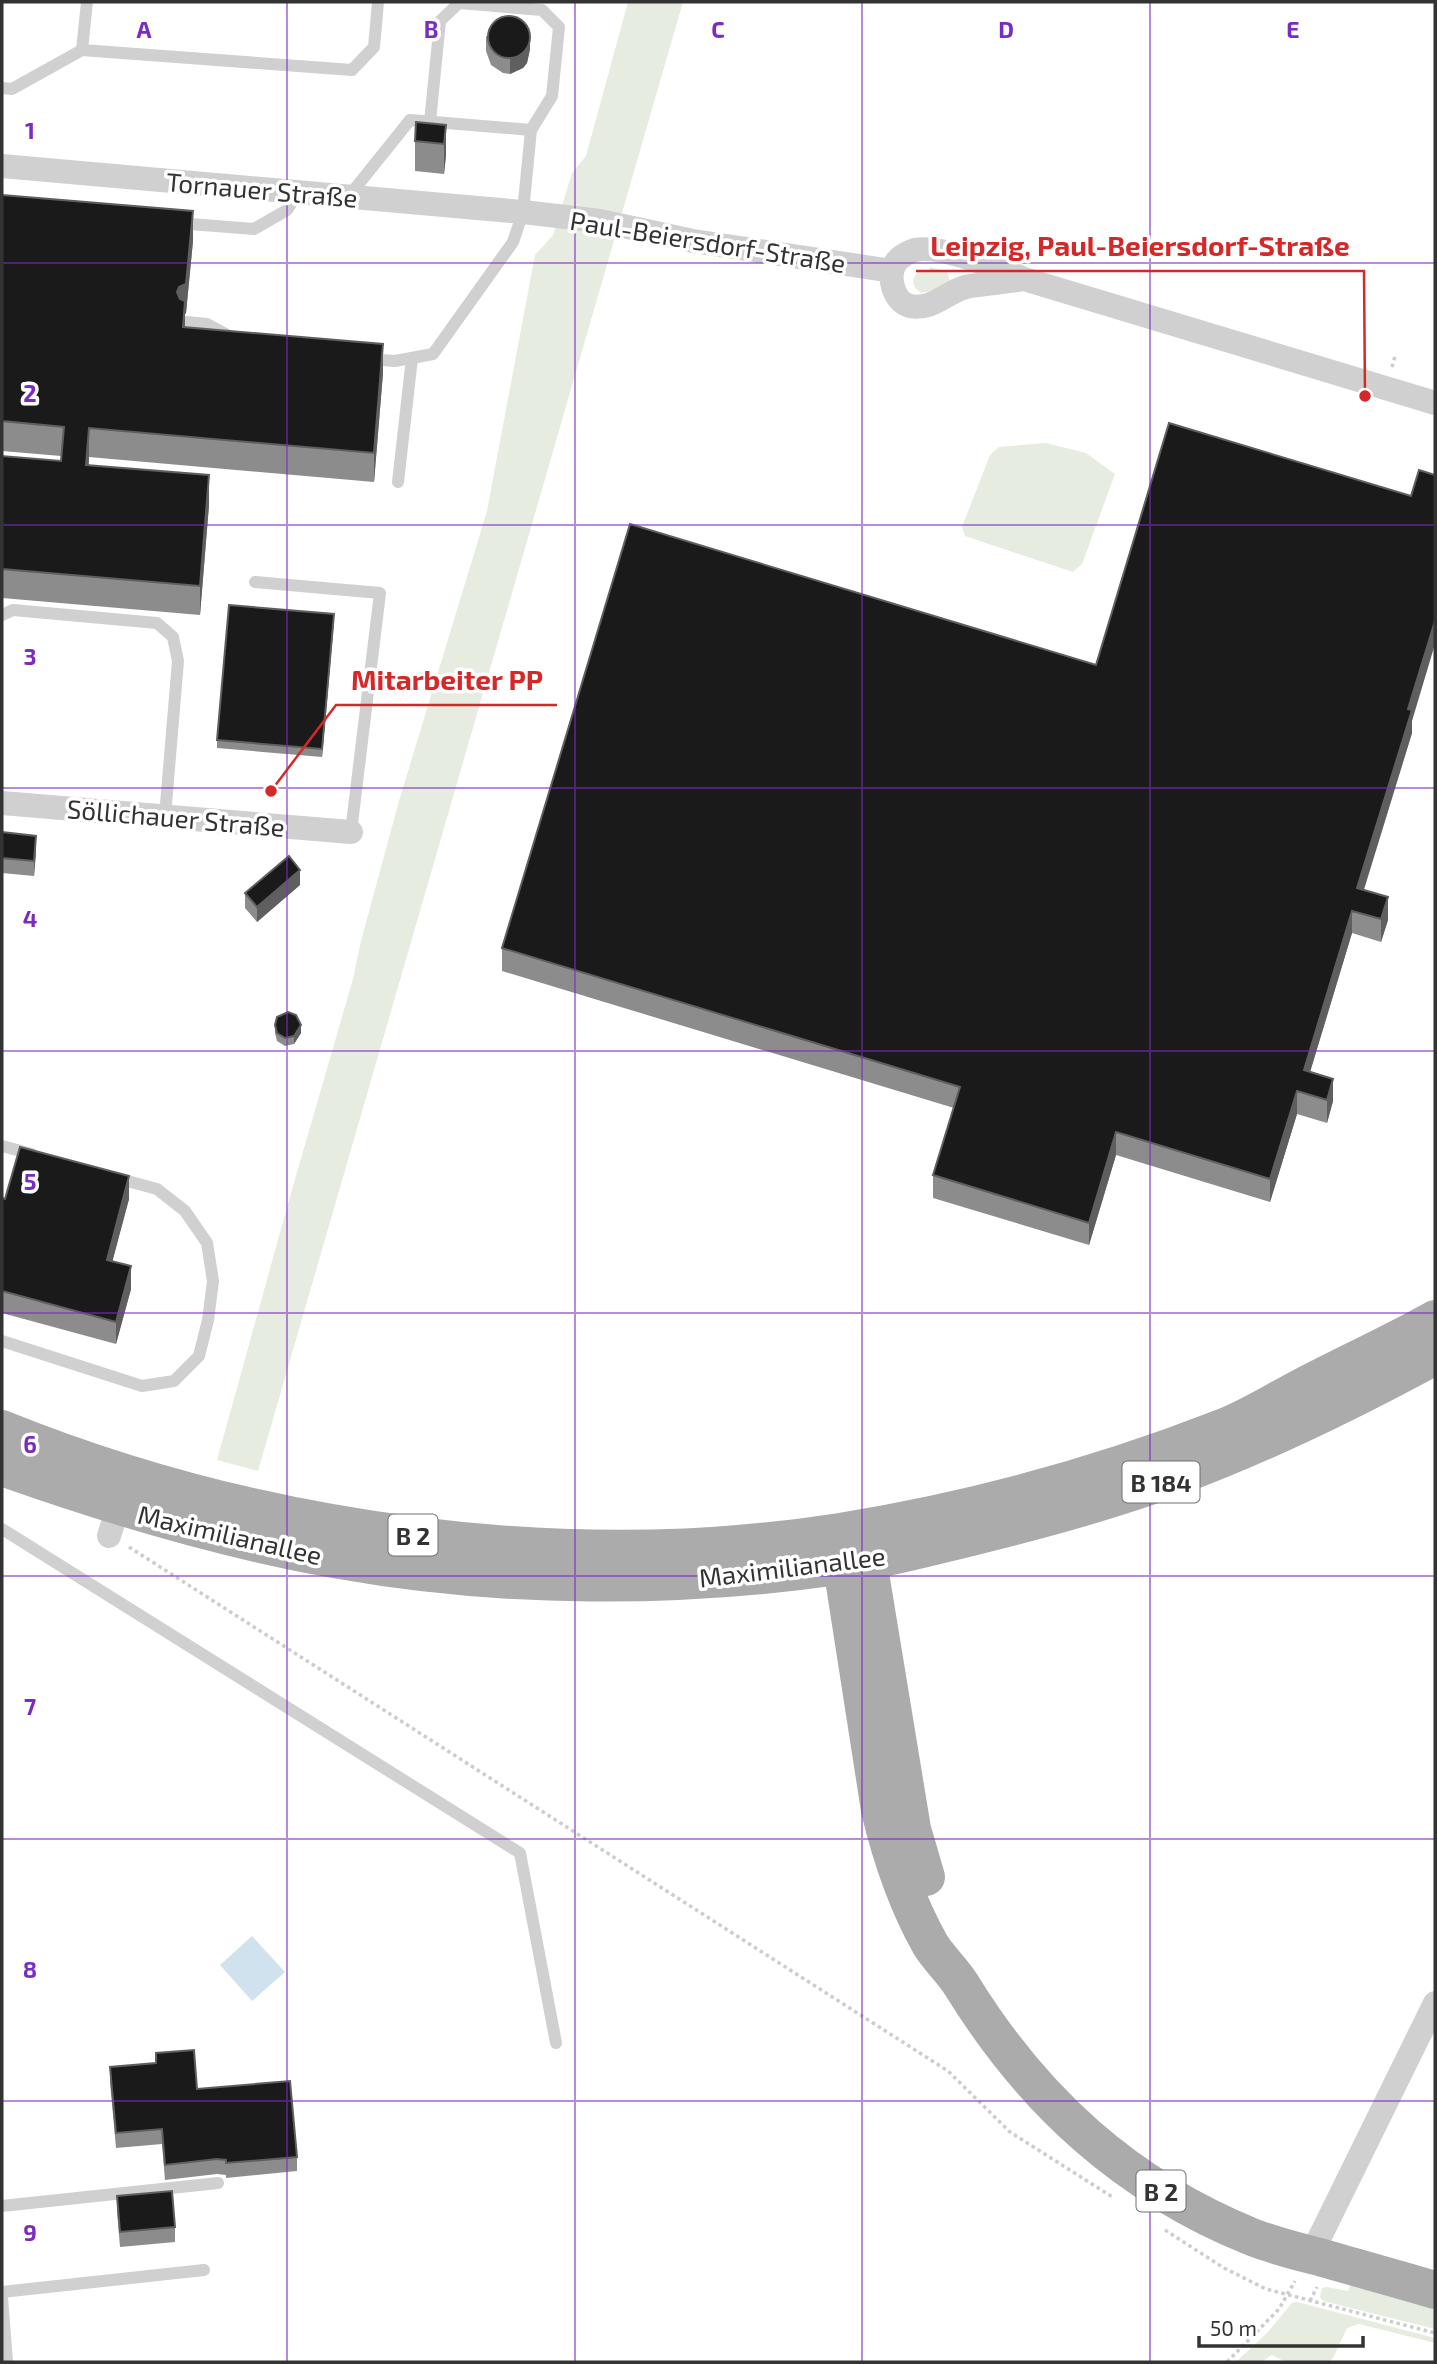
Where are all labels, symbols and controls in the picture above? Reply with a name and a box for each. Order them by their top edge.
text: A [136,15,152,43]
text: B [424,15,438,43]
text: C [711,15,725,43]
text: D [998,15,1014,43]
text: E [1286,15,1300,43]
text: 1 [25,116,35,144]
street label: Tornauer Straße [165,165,359,213]
street label: Paul-Beiersdorf-Straße [568,204,848,278]
callout: Leipzig, Paul-Beiersdorf-Straße [916,222,1364,271]
text: Leipzig, Paul-Beiersdorf-Straße [930,228,1350,262]
text: 2 [23,379,37,407]
text: 3 [23,642,37,670]
callout: Mitarbeiter PP [336,656,557,705]
text: Mitarbeiter PP [351,662,543,696]
street label: Söllichauer Straße [66,792,286,842]
text: 4 [23,904,37,932]
text: 5 [24,1167,36,1195]
text: 6 [23,1430,37,1458]
road number: B 184 [1122,1462,1200,1502]
street label: Maximilianallee [135,1498,325,1570]
road number: B 2 [388,1514,438,1555]
street label: Maximilianallee [697,1539,887,1593]
text: 7 [24,1692,36,1720]
text: 8 [23,1955,37,1983]
road number: B 2 [1136,2170,1186,2212]
text: 9 [23,2218,37,2246]
scale bar [1199,2304,1364,2348]
text: 50 m [1210,2315,1257,2340]

